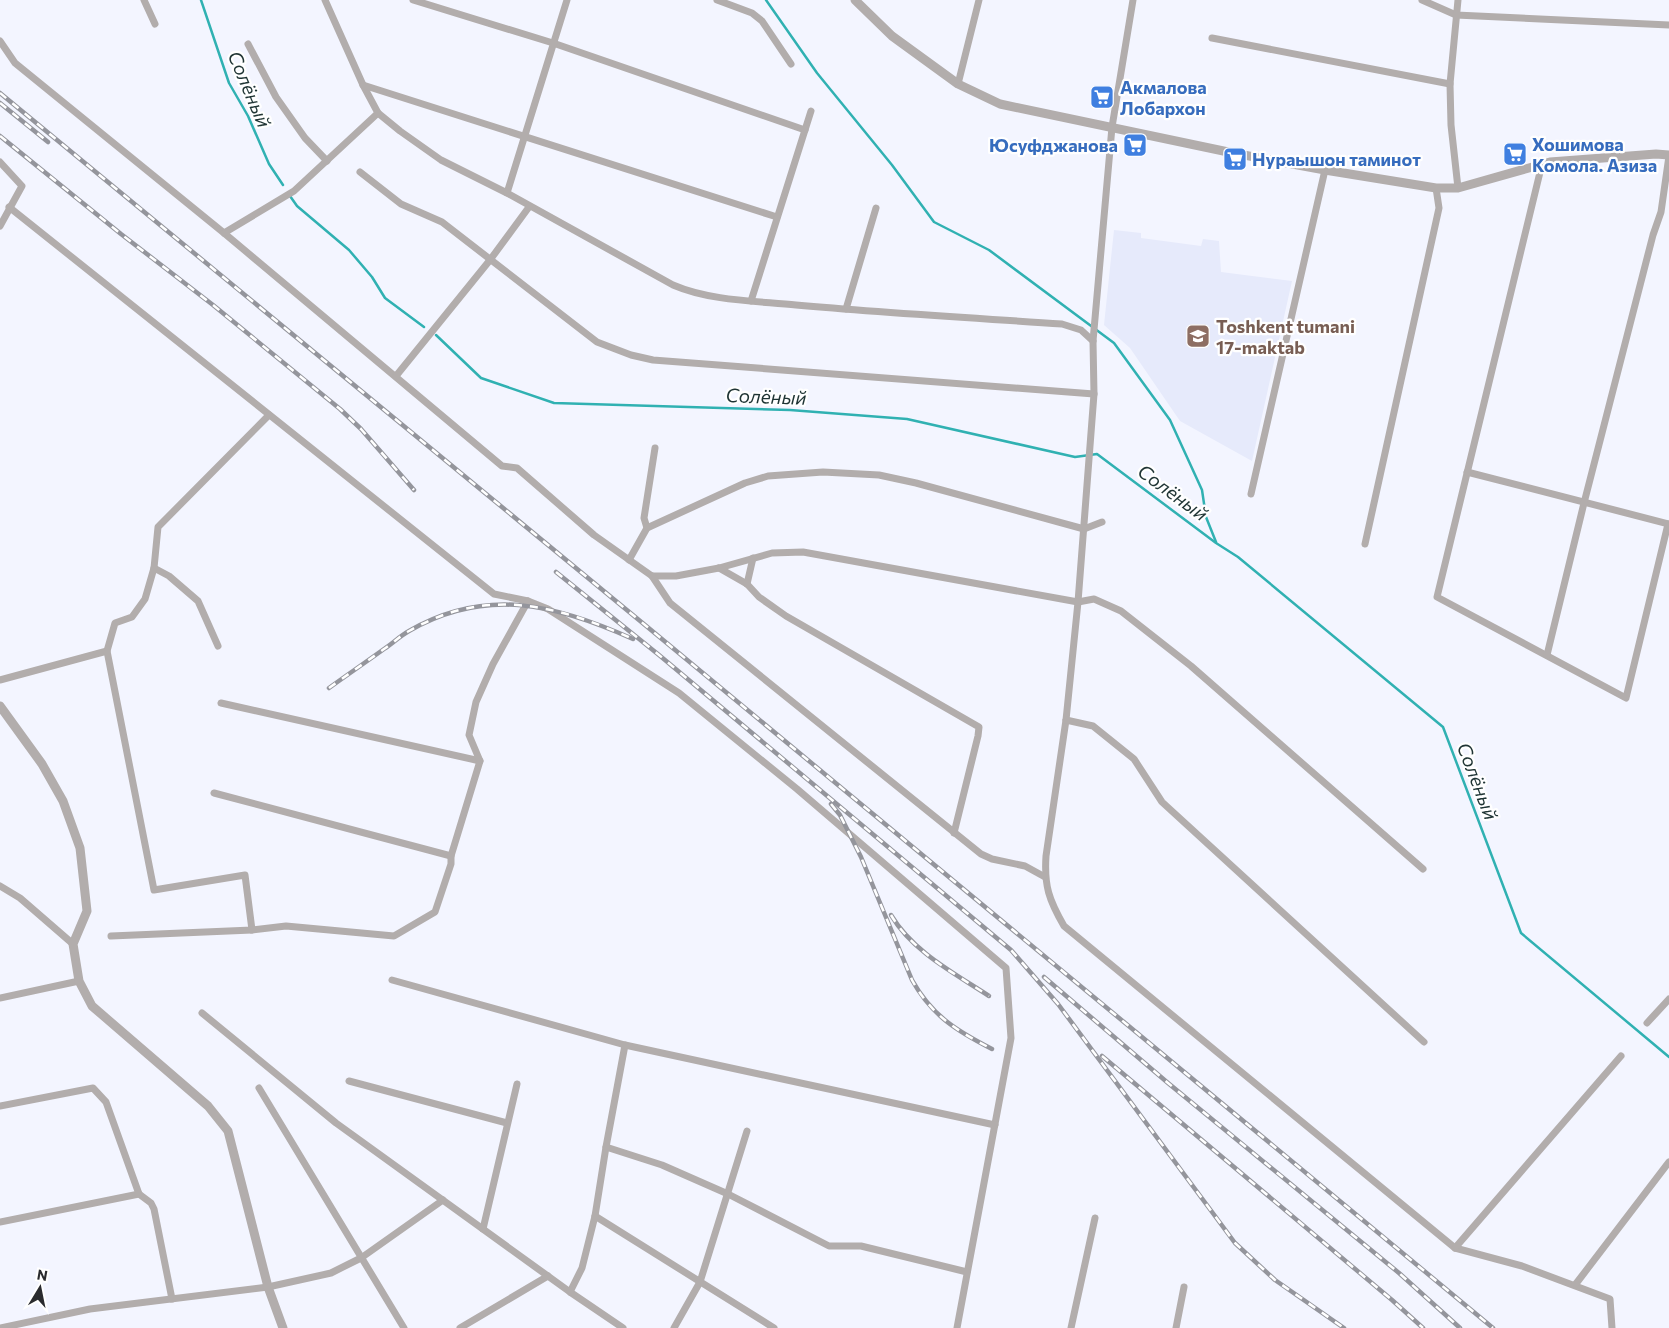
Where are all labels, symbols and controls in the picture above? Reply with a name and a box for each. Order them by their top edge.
water label: Солёный [224,47,276,131]
place label: Акмалова Лобархон [1120,76,1207,119]
supermarket icon: Акмалова Лобархон [1089,84,1115,110]
supermarket icon: Юсуфджанова [1122,132,1148,158]
place label: Хошимова Комола. Азиза [1532,133,1657,176]
place label: Юсуфджанова [989,134,1118,156]
supermarket icon: Хошимова Комола. Азиза [1502,141,1528,167]
supermarket icon: Нураышон таминот [1222,146,1248,172]
place label: Нураышон таминот [1252,148,1421,170]
place label: Toshkent tumani 17-maktab [1216,315,1355,358]
school or university icon: Toshkent tumani 17-maktab [1185,323,1211,349]
water label: Солёный [725,383,807,409]
water label: Солёный [1134,459,1212,525]
water label: Солёный [1453,739,1503,823]
north arrow [15,1263,65,1313]
text: N [36,1265,49,1284]

